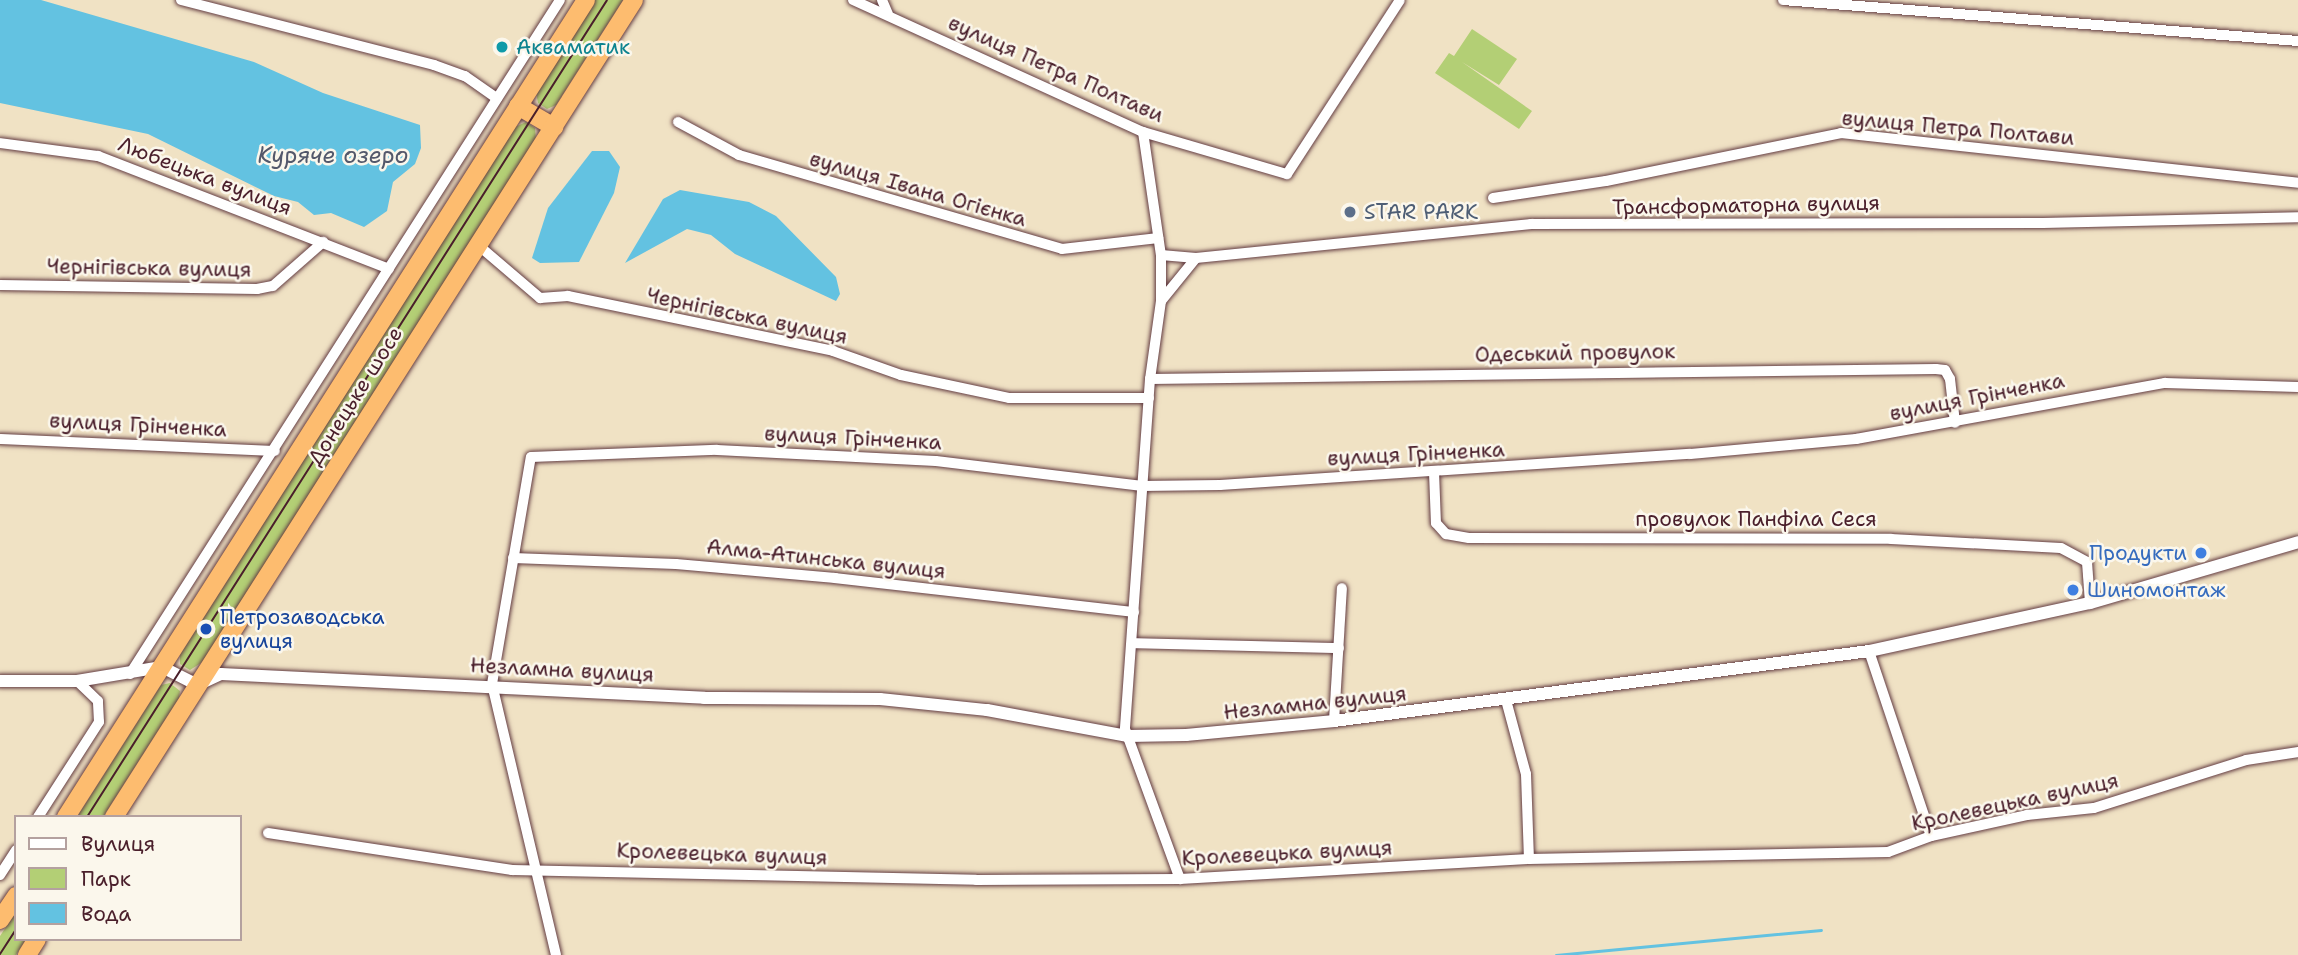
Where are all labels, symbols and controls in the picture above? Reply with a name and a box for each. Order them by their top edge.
street label: вулиця Петра Полтави [944,10,1168,128]
place label: Акваматик [516,34,630,60]
marker: Акваматик [494,39,510,55]
street label: вулиця Петра Полтави [1841,105,2075,151]
street label: Любецька вулиця [115,131,295,221]
water label: Куряче озеро [257,141,409,169]
street label: вулиця Івана Огієнка [807,146,1029,232]
street label: Трансформаторна вулиця [1612,190,1880,220]
place label: STAR PARK [1364,199,1478,225]
marker: STAR PARK [1342,204,1358,220]
street label: Чернігівська вулиця [46,254,252,282]
street label: Чернігівська вулиця [644,282,850,350]
street label: Донецьке шосе [302,322,408,470]
street label: Одеський провулок [1475,339,1675,367]
street label: вулиця Грінченка [1887,368,2067,426]
street label: вулиця Грінченка [49,408,227,442]
street label: вулиця Грінченка [764,421,942,455]
street label: вулиця Грінченка [1327,437,1505,471]
street label: провулок Панфіла Сеся [1635,506,1877,532]
street label: Алма-Атинська вулиця [705,534,947,584]
place label: Продукти [2089,540,2187,566]
marker: Продукти [2193,545,2209,561]
place label: Шиномонтаж [2087,577,2226,603]
marker: Шиномонтаж [2065,582,2081,598]
place label: Петрозаводська вулиця [220,604,385,654]
marker: Петрозаводська вулиця [198,621,214,637]
street label: Незламна вулиця [469,653,655,687]
street label: Незламна вулиця [1222,681,1408,725]
street label: Кролевецька вулиця [1909,768,2121,836]
legend [14,815,242,941]
text: Вулиця [81,830,155,858]
street label: Кролевецька вулиця [1181,835,1393,871]
street label: Кролевецька вулиця [616,838,828,870]
text: Парк [81,865,131,893]
text: Вода [81,900,131,928]

